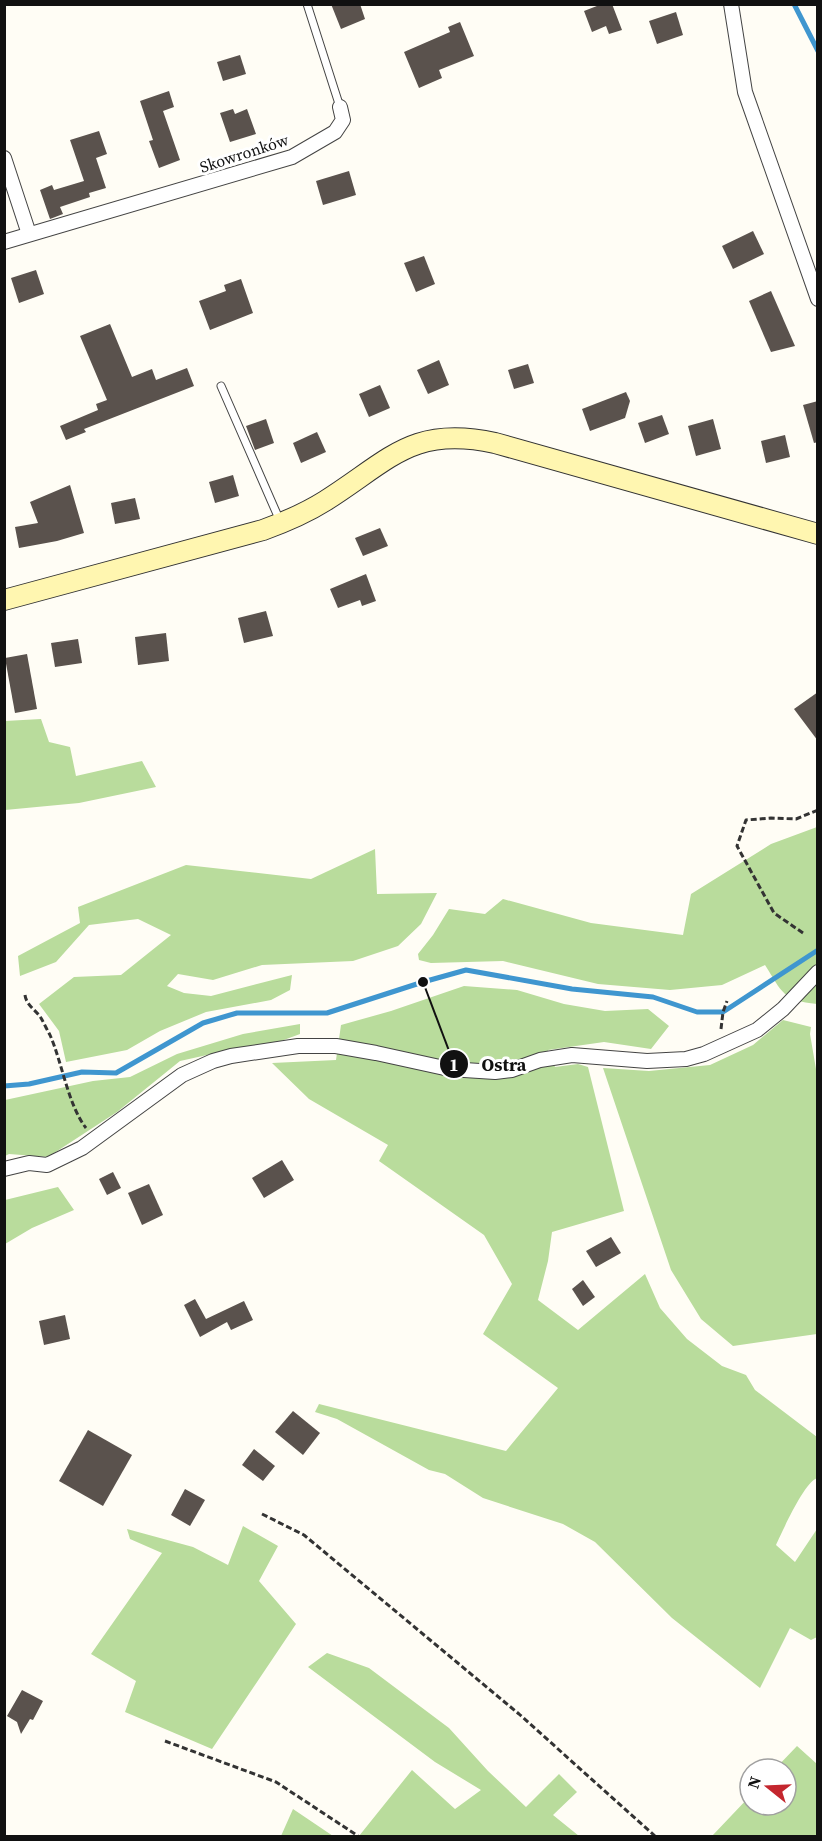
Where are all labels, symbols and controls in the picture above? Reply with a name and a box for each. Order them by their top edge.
street label: Skowronków [197,128,292,178]
callout: Ostra [439,1046,538,1082]
text: 1 [449,1052,459,1077]
text: Ostra [482,1052,527,1077]
north arrow [738,1757,798,1817]
text: N [741,1773,766,1791]

